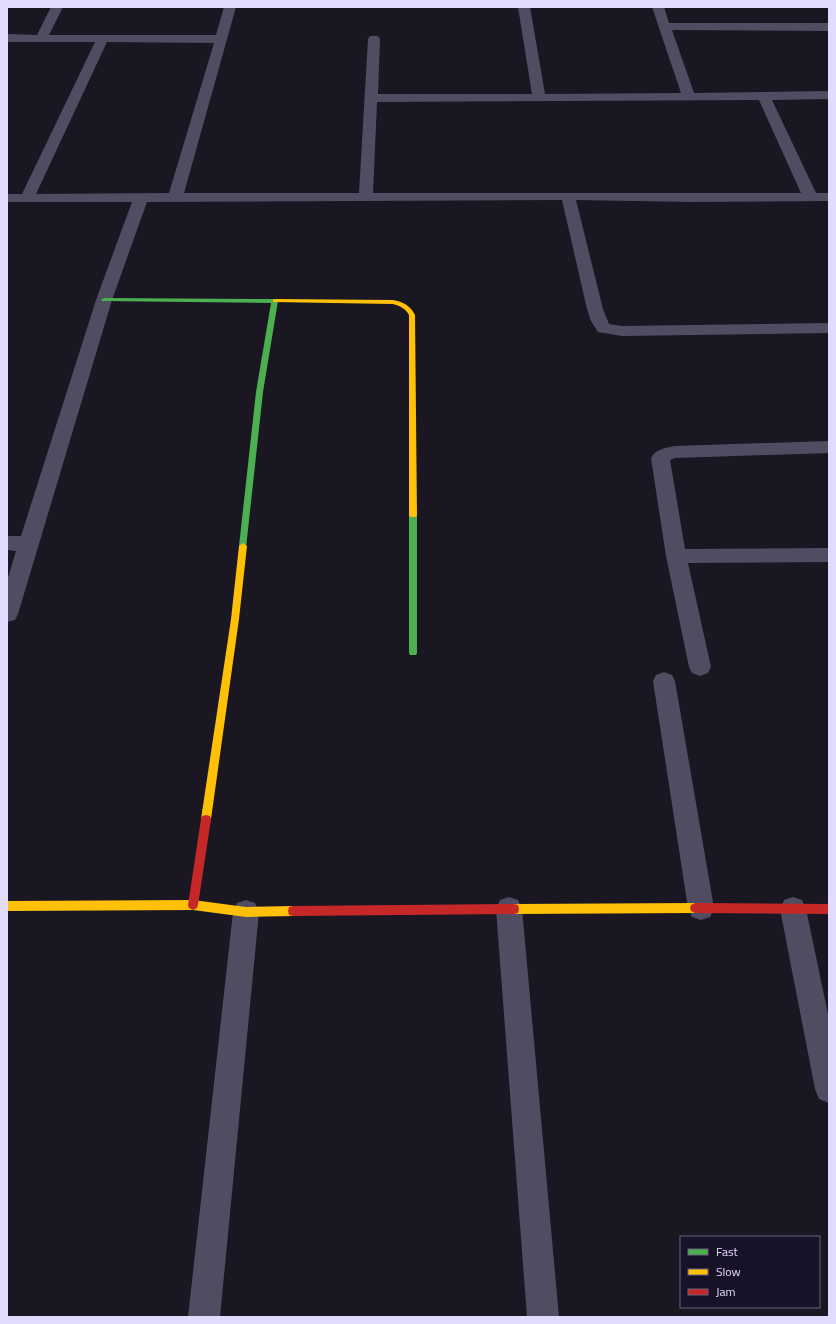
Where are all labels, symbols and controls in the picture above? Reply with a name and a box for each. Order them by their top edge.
legend [680,1236,820,1308]
text: Fast [716,1242,739,1261]
text: Slow [716,1262,741,1281]
text: Jam [716,1282,736,1301]

